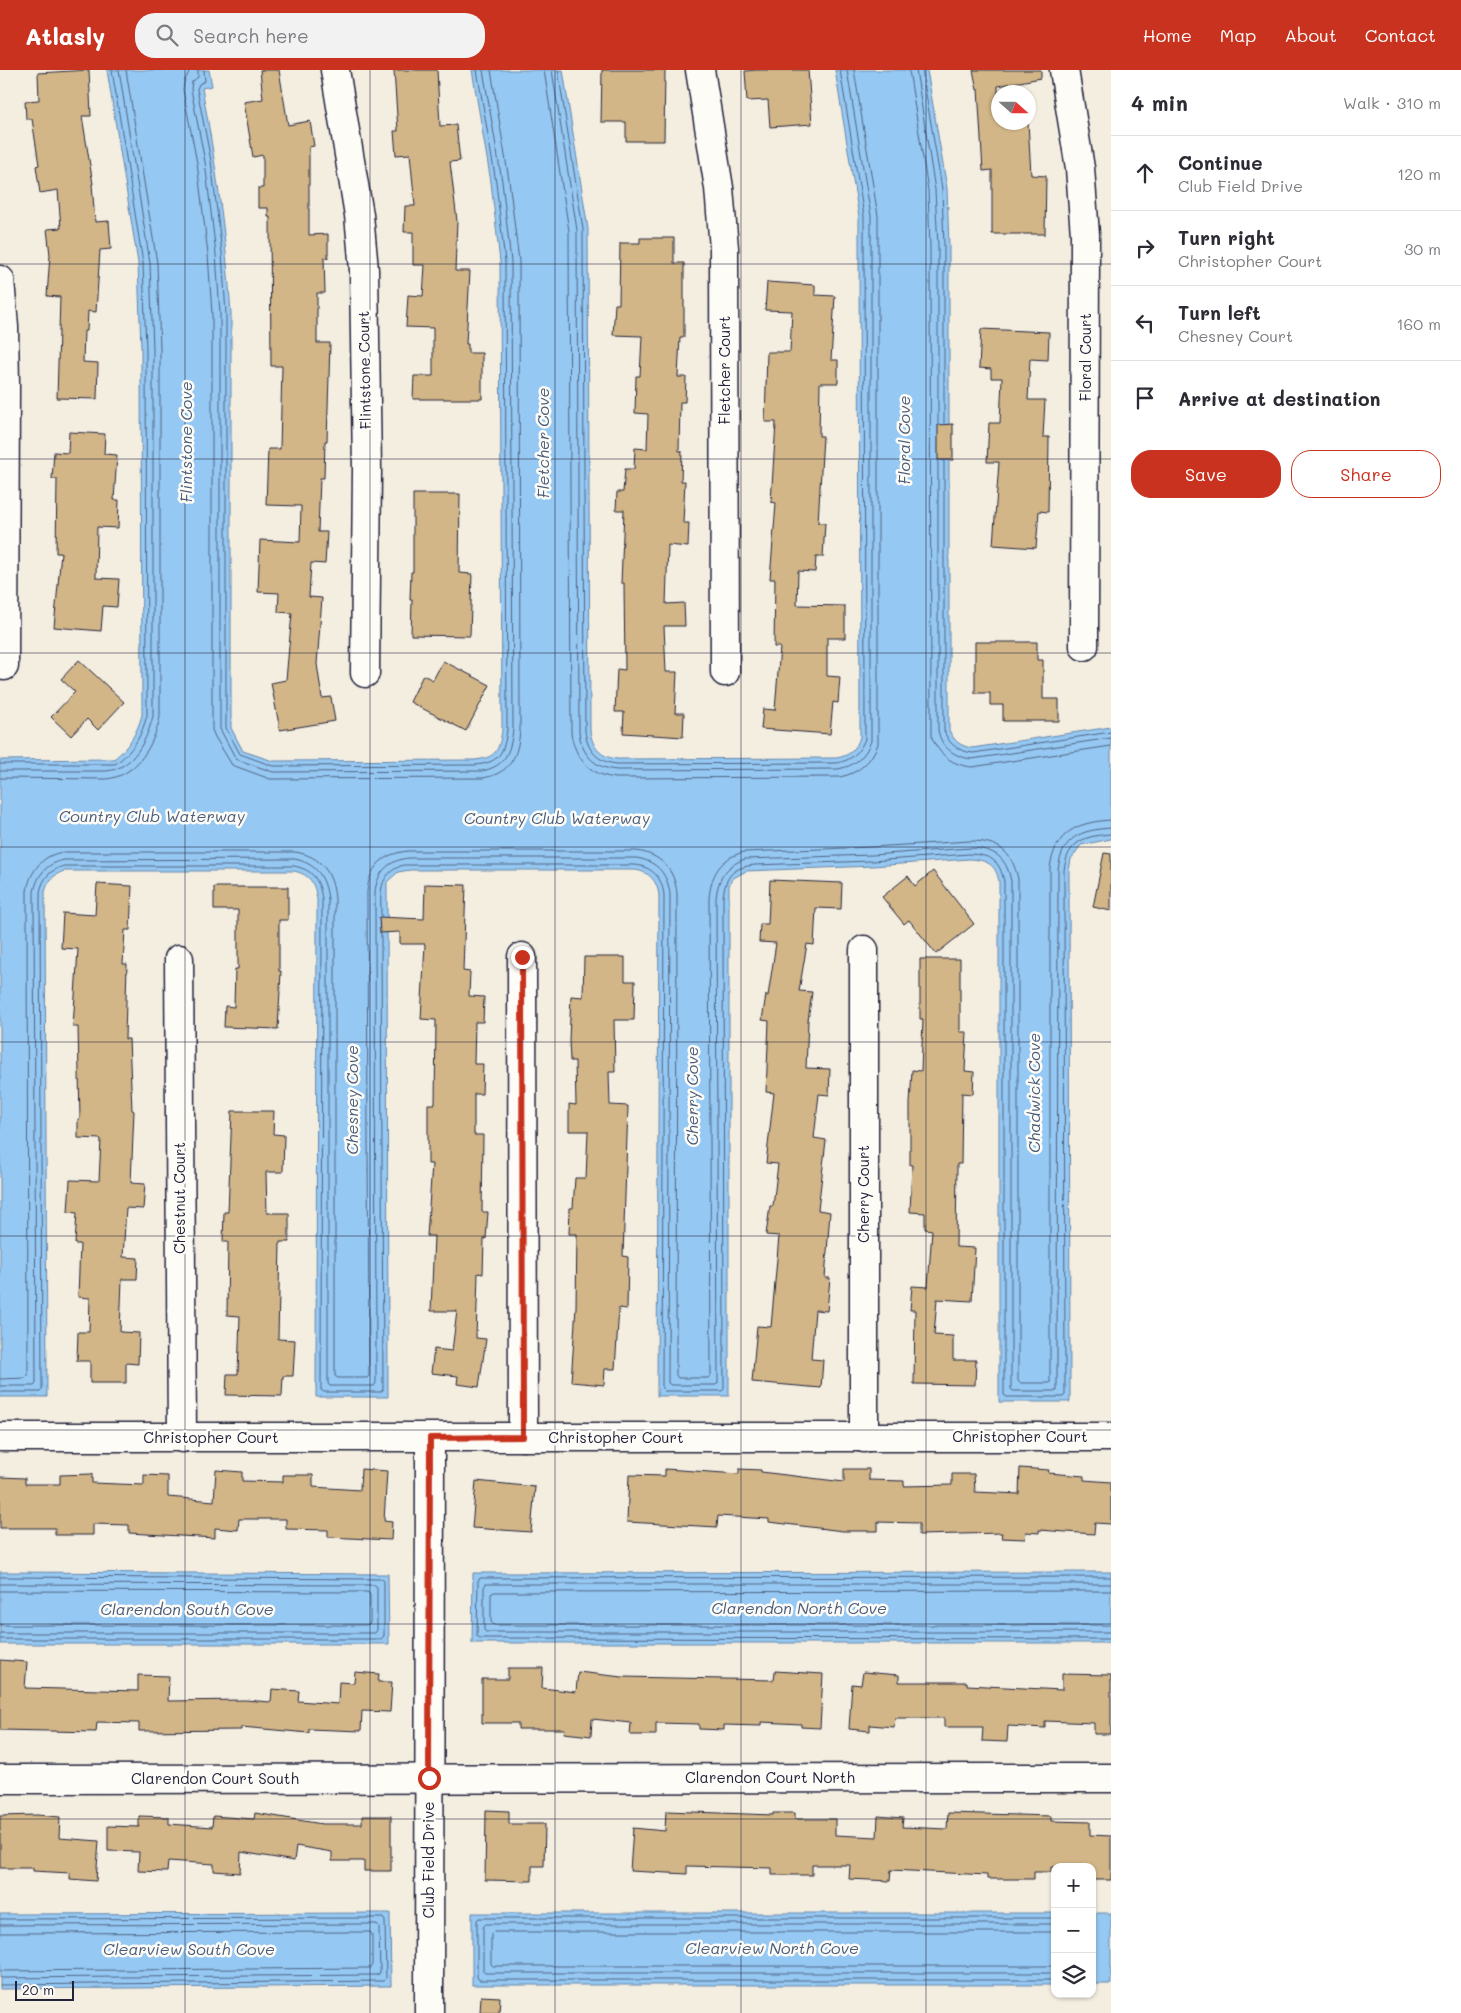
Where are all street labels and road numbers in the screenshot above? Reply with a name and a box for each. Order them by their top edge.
street label: Flintstone Court [353,310,375,430]
street label: Floral Court [1075,313,1095,401]
street label: Fletcher Court [714,316,734,424]
street label: Chestnut Court [169,1142,189,1254]
street label: Cherry Court [853,1145,873,1243]
street label: Christopher Court [952,1426,1088,1446]
street label: Christopher Court [143,1427,279,1447]
street label: Christopher Court [548,1427,684,1447]
street label: Clarendon Court North [685,1767,855,1787]
street label: Clarendon Court South [131,1768,299,1788]
street label: Club Field Drive [418,1801,438,1919]

